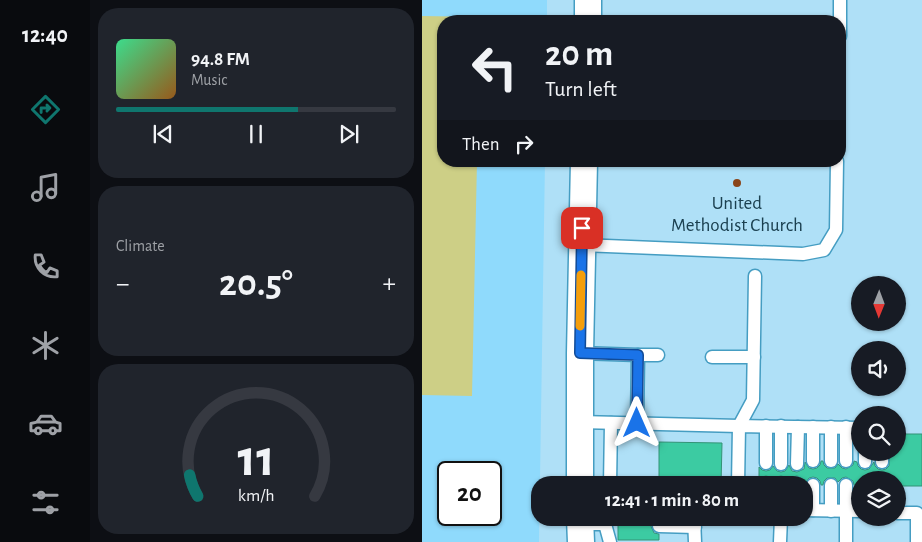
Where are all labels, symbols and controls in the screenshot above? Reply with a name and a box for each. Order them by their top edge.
text: 12:40 [22,24,68,46]
icon: left [462,35,527,100]
text: 20 m [545,37,613,72]
text: 94.8 FM [191,50,250,69]
text: Music [191,72,227,88]
text: Turn left [545,78,617,100]
icon: directions [28,92,63,127]
icon: previous [149,120,177,148]
icon: pause [242,120,270,148]
icon: next [335,120,363,148]
icon: right [510,130,538,158]
text: Then [462,135,500,154]
icon: music [28,170,63,205]
marker: United Methodist Church [731,177,743,189]
place label: United Methodist Church [671,194,803,235]
pin [561,207,603,249]
icon: arrive [568,214,596,242]
text: Climate [116,238,165,254]
icon: phone [28,249,63,284]
text: 20.5° [219,265,293,303]
text: − [116,270,129,298]
text: + [383,270,396,298]
north arrow [851,276,906,331]
map controls [851,276,906,526]
icon: climate [28,328,63,363]
button: sound [851,341,906,396]
position arrow [610,396,662,448]
icon: car [28,406,63,441]
button: search [851,406,906,461]
text: 11 [237,433,275,485]
speed limit sign: 20 [437,461,502,526]
button: layers [851,471,906,526]
icon: filters [28,485,63,520]
text: km/h [238,487,274,505]
text: 12:41 · 1 min · 80 m [605,491,739,510]

